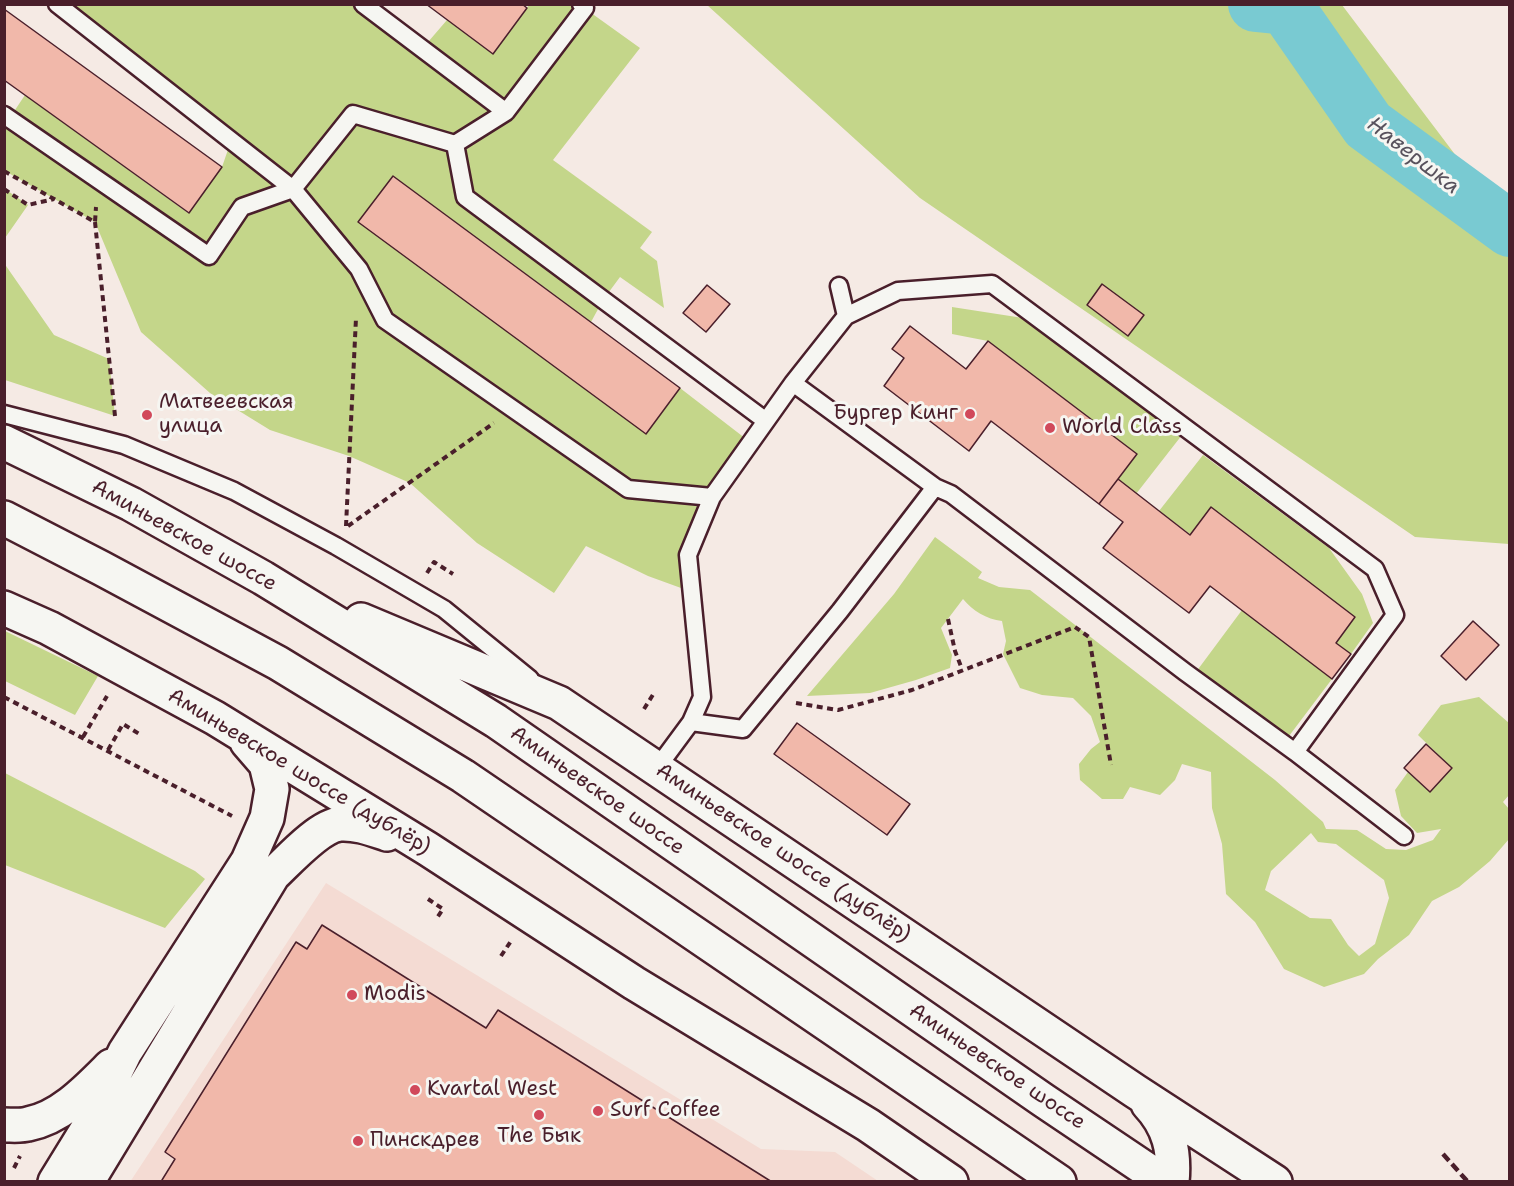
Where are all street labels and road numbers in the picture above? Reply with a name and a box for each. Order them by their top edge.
street label: Аминьевское шоссе [87,475,281,597]
street label: Аминьевское шоссе (дублёр) [163,683,435,861]
street label: Аминьевское шоссе [505,721,689,861]
street label: Аминьевское шоссе (дублёр) [651,758,915,948]
street label: Аминьевское шоссе [904,999,1090,1135]

